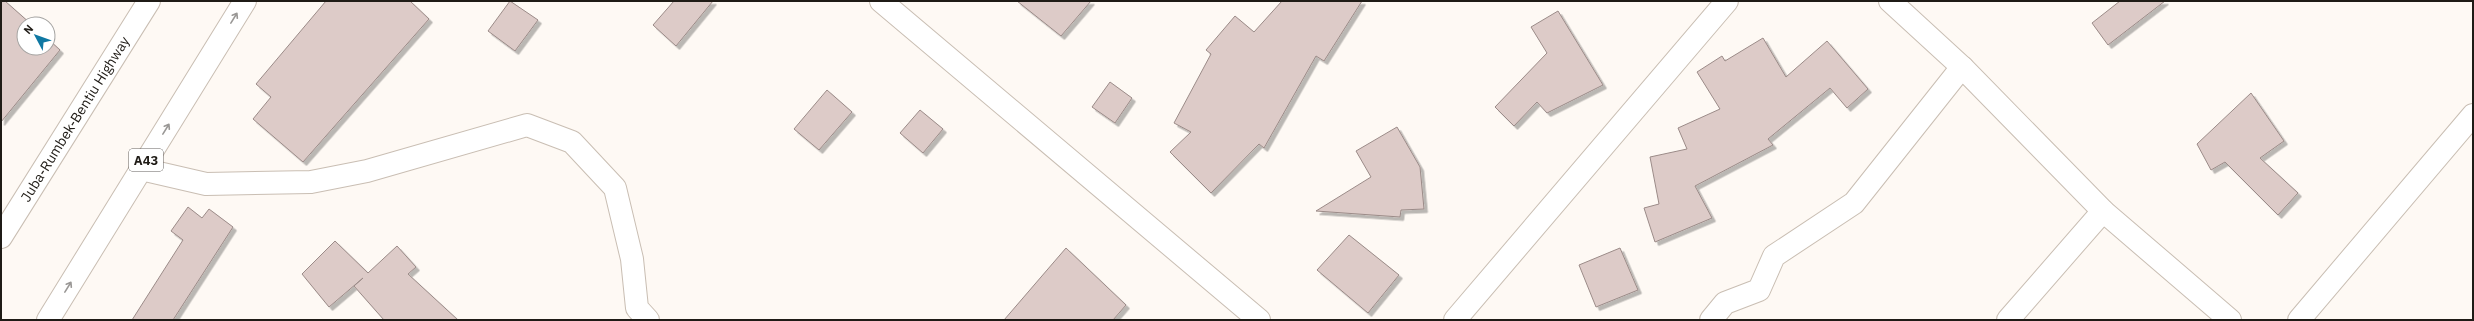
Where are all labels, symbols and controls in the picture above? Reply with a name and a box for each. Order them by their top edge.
one-way arrow [231,12,239,24]
north arrow [16,16,56,56]
text: N [21,22,36,37]
street label: Juba-Rumbek-Bentiu Highway [17,33,133,205]
one-way arrow [162,124,170,135]
road number: A43 [129,149,163,171]
one-way arrow [64,282,72,293]

